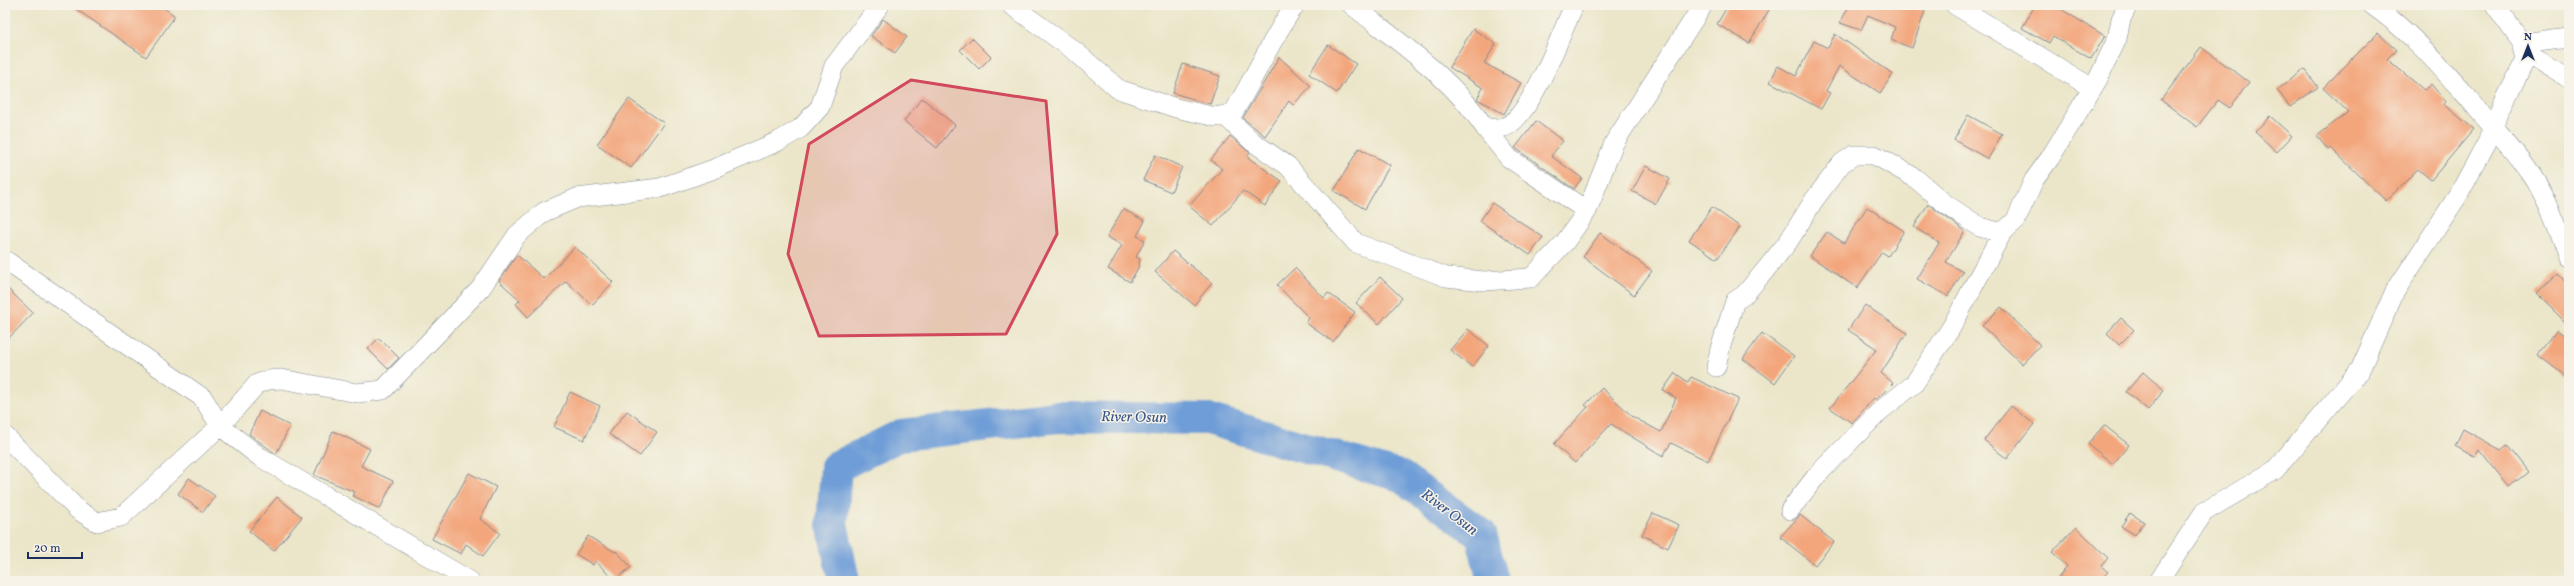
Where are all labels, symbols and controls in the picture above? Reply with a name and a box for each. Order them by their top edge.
north arrow [2508,26,2548,66]
text: N [2524,30,2532,45]
water label: River Osun [1101,407,1167,429]
water label: River Osun [1416,485,1482,541]
scale bar [28,534,82,560]
text: 20 m [34,541,61,557]

